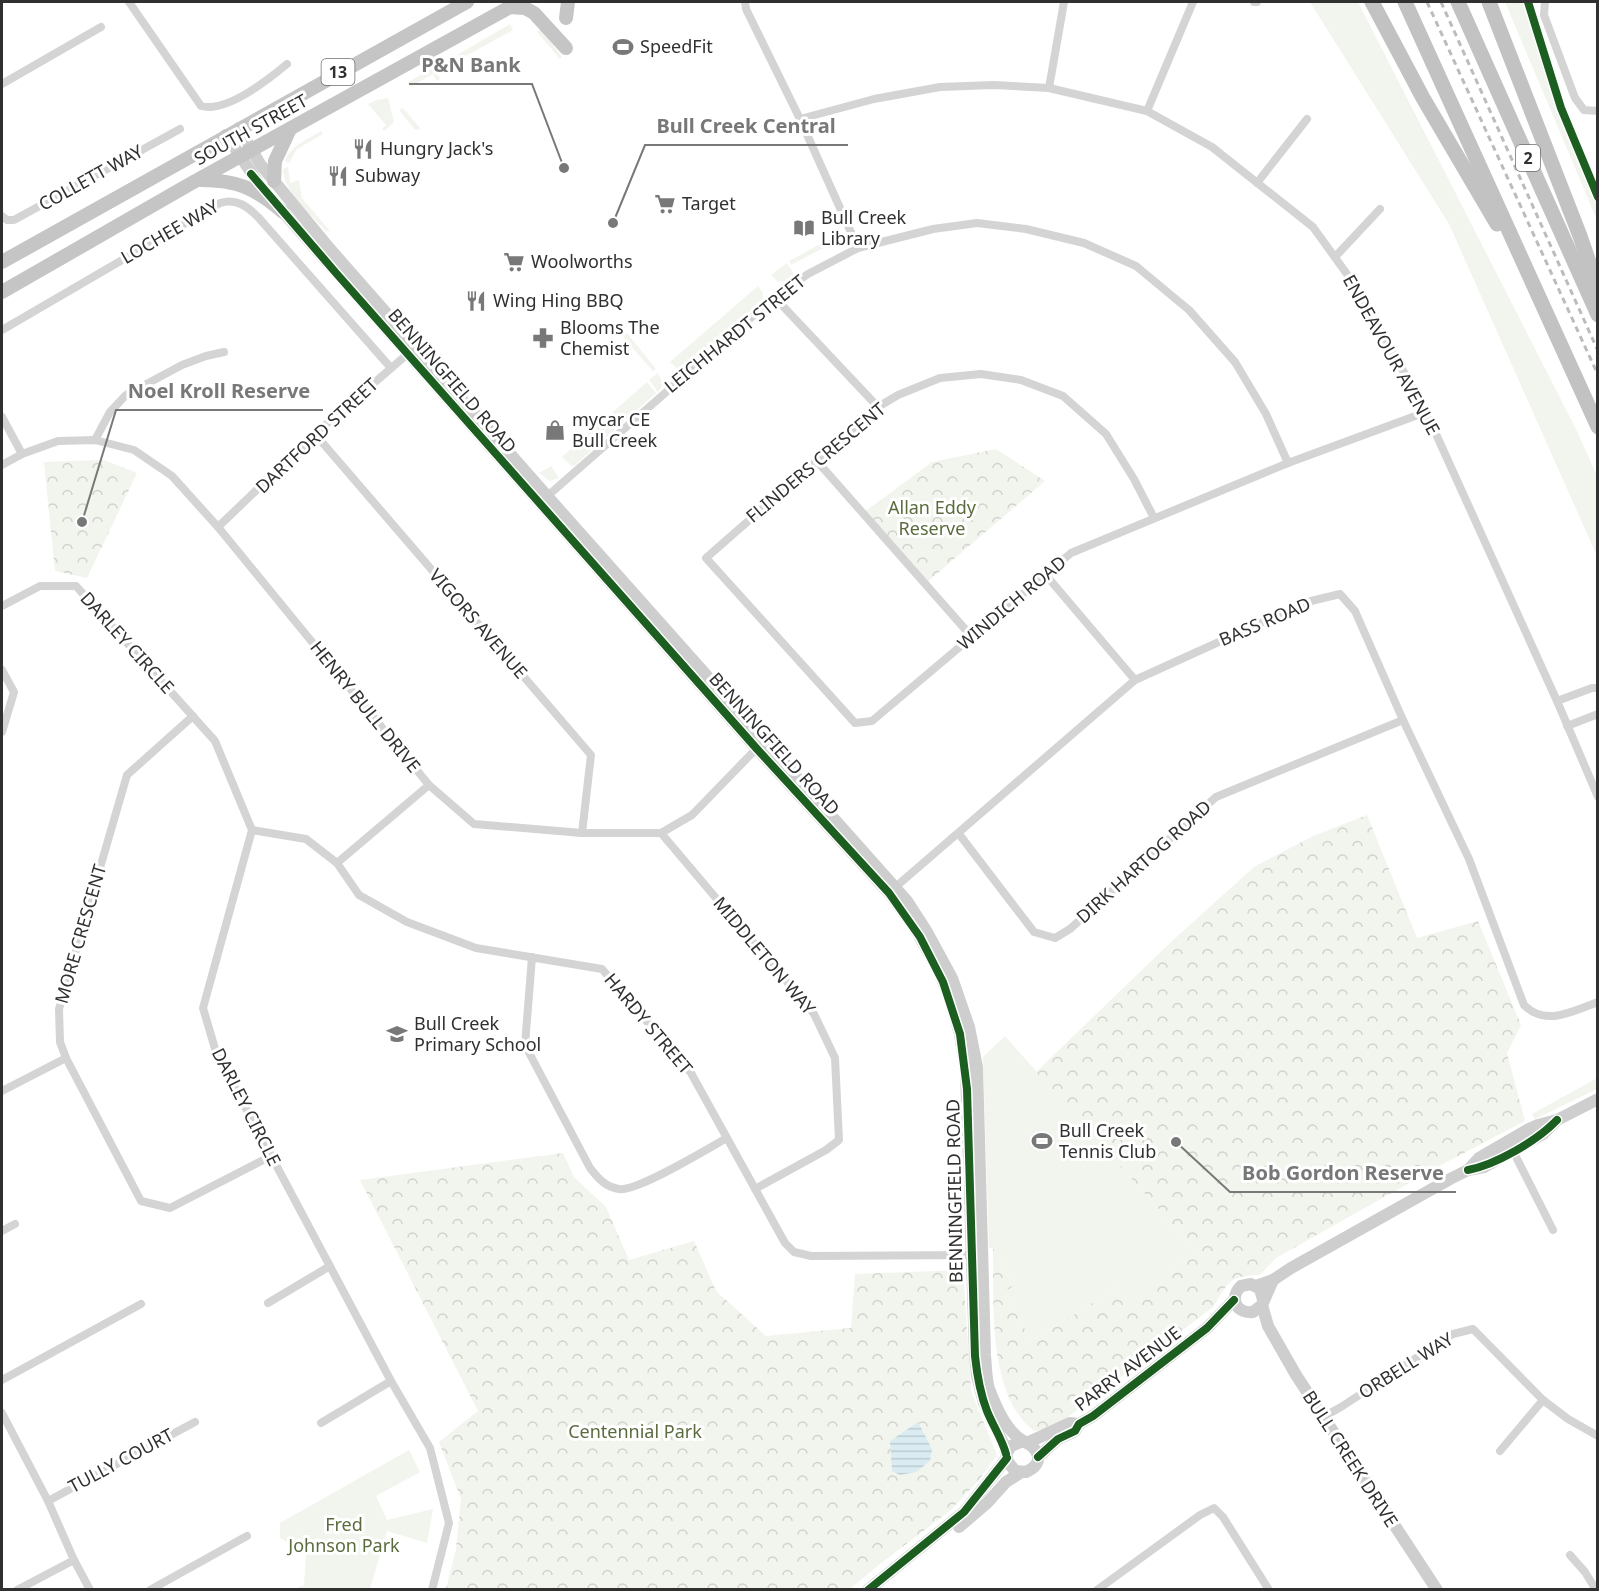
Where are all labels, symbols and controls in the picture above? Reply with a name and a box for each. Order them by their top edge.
place label: SpeedFit [640,34,713,58]
sports icon: SpeedFit [611,35,635,59]
callout: P&N Bank [409,46,532,84]
text: P&N Bank [421,51,521,78]
road number: 13 [322,59,354,85]
street label: SOUTH STREET [189,88,312,170]
callout: Bull Creek Central [645,107,848,145]
text: Bull Creek Central [656,112,836,139]
place label: Hungry Jack's [380,136,493,160]
restaurant icon: Hungry Jack's [351,137,375,161]
street label: COLLETT WAY [34,138,148,216]
road number: 2 [1516,145,1540,171]
place label: Subway [355,163,421,187]
restaurant icon: Subway [326,164,350,188]
place label: Target [682,191,736,215]
supermarket icon: Target [653,192,677,216]
street label: LOCHEE WAY [116,193,223,269]
place label: Bull Creek Library [821,205,907,250]
library icon: Bull Creek Library [792,216,816,240]
place label: Woolworths [531,249,633,273]
supermarket icon: Woolworths [502,250,526,274]
street label: LEICHHARDT STREET [659,269,810,398]
street label: ENDEAVOUR AVENUE [1338,270,1446,439]
place label: Wing Hing BBQ [493,288,624,312]
restaurant icon: Wing Hing BBQ [464,289,488,313]
street label: BENNINGFIELD ROAD [383,303,522,458]
place label: Blooms The Chemist [560,315,660,360]
pharmacy icon: Blooms The Chemist [531,326,555,350]
callout: Noel Kroll Reserve [116,372,323,410]
street label: DARTFORD STREET [250,372,383,498]
text: Noel Kroll Reserve [128,377,310,404]
street label: FLINDERS CRESCENT [741,397,890,528]
place label: mycar CE Bull Creek [572,407,658,452]
shop icon: mycar CE Bull Creek [543,418,567,442]
park label: Allan Eddy Reserve [888,495,977,540]
street label: WINDICH ROAD [952,550,1071,655]
street label: VIGORS AVENUE [424,563,533,683]
street label: DARLEY CIRCLE [76,586,180,698]
street label: BASS ROAD [1215,591,1314,651]
street label: HENRY BULL DRIVE [305,636,426,777]
street label: BENNINGFIELD ROAD [704,667,845,820]
street label: DIRK HARTOG ROAD [1071,794,1216,928]
street label: MORE CRESCENT [49,861,111,1006]
street label: MIDDLETON WAY [708,891,822,1020]
street label: HARDY STREET [599,968,698,1079]
place label: Bull Creek Primary School [414,1011,541,1056]
school or university icon: Bull Creek Primary School [385,1022,409,1046]
street label: DARLEY CIRCLE [207,1044,287,1170]
street label: BENNINGFIELD ROAD [940,1099,968,1283]
place label: Bull Creek Tennis Club [1059,1118,1156,1163]
sports icon: Bull Creek Tennis Club [1030,1129,1054,1153]
callout: Bob Gordon Reserve [1230,1154,1456,1192]
text: Bob Gordon Reserve [1242,1159,1444,1186]
street label: PARRY AVENUE [1069,1320,1185,1416]
street label: ORBELL WAY [1354,1326,1458,1404]
street label: BULL CREEK DRIVE [1298,1386,1404,1531]
park label: Centennial Park [568,1419,702,1443]
street label: TULLY COURT [64,1422,177,1498]
park label: Fred Johnson Park [286,1512,400,1557]

